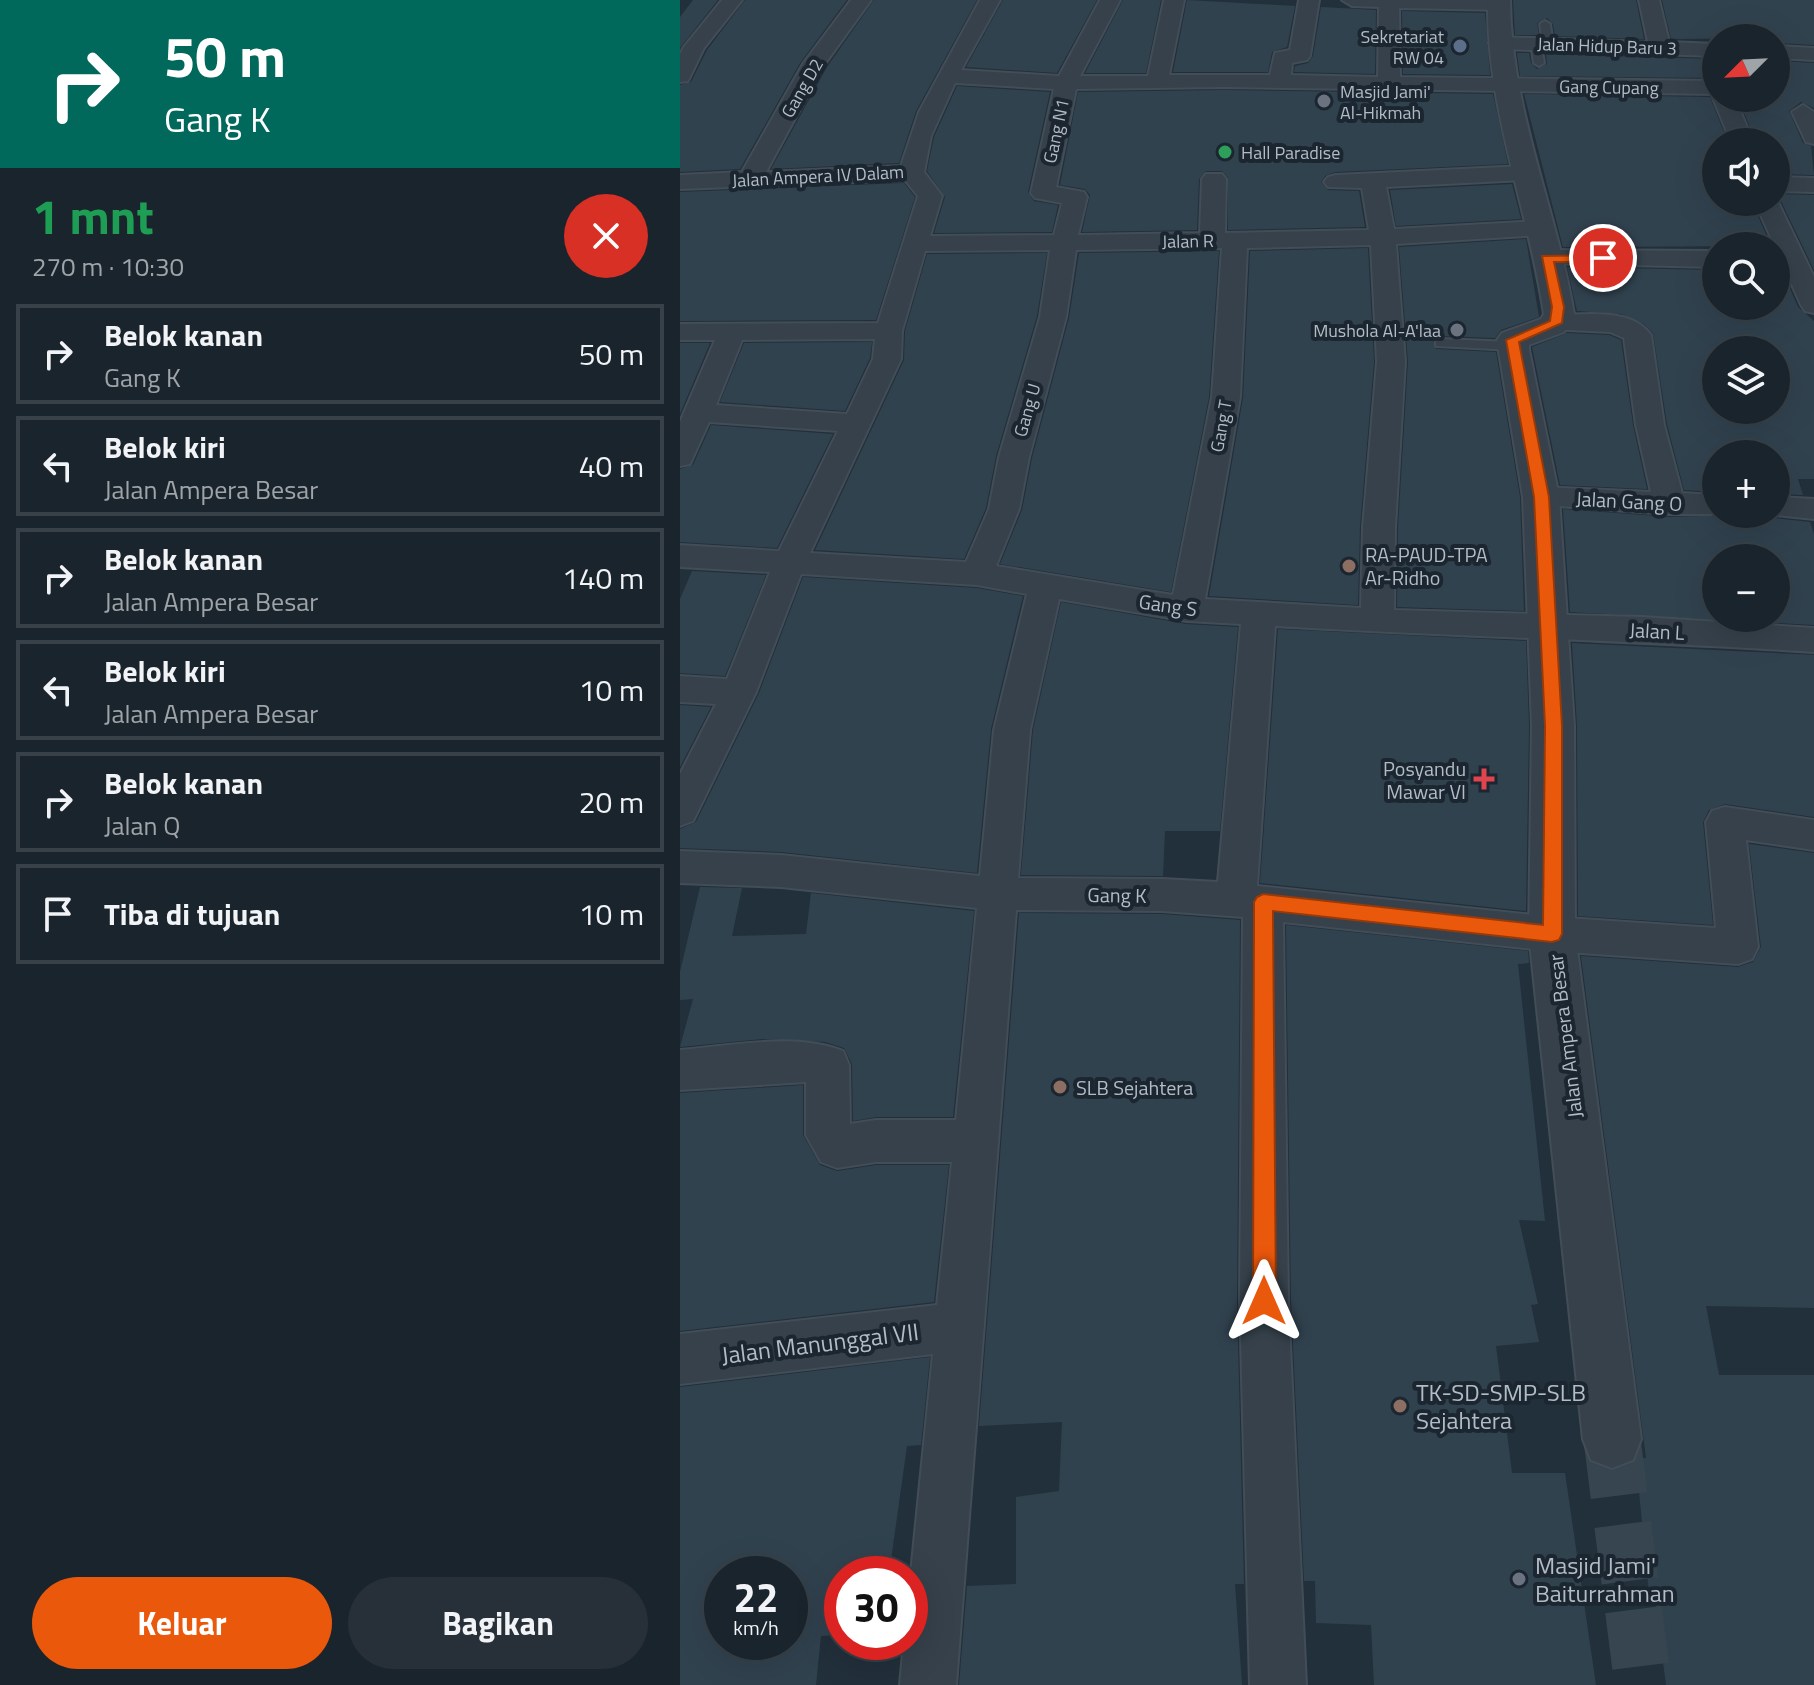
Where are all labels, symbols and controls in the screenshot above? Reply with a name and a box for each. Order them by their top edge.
text: 50 m [164,14,286,99]
place label: Sekretariat RW 04 [1361,23,1445,71]
north arrow [1702,24,1790,112]
map controls [1702,24,1790,632]
street label: Jalan Hidup Baru 3 [1537,30,1677,62]
icon: right [32,32,136,136]
marker: Sekretariat RW 04 [1451,37,1469,55]
street label: Gang D2 [774,53,830,123]
street label: Gang Cupang [1559,73,1659,101]
place label: Masjid Jami' Al-Hikmah [1340,78,1431,126]
text: Gang K [164,91,270,146]
marker: Masjid Jami' Al-Hikmah [1315,92,1333,110]
street label: Gang N1 [1036,96,1076,166]
button: sound [1702,128,1790,216]
place label: Hall Paradise [1241,139,1340,166]
marker: Hall Paradise [1216,143,1234,161]
street label: Jalan Ampera IV Dalam [731,158,905,194]
text: 1 mnt [32,180,154,253]
button: close [564,194,648,278]
pin [1569,224,1637,292]
street label: Jalan R [1162,227,1214,255]
button: search [1702,232,1790,320]
icon: arrive [1581,236,1625,280]
text: 270 m · 10:30 [32,247,184,286]
text: Belok kanan [104,312,263,358]
place label: Mushola Al-A'laa [1313,317,1441,344]
marker: Mushola Al-A'laa [1448,321,1466,339]
text: 50 m [579,331,644,377]
icon: right [36,332,80,376]
button: layers [1702,336,1790,424]
text: Gang K [104,358,181,397]
street label: Gang U [1007,380,1047,440]
street label: Gang T [1203,397,1239,454]
text: Belok kiri [104,424,226,470]
button: + [1702,440,1790,528]
text: 40 m [579,443,644,489]
icon: left [36,444,80,488]
text: Jalan Ampera Besar [104,470,318,509]
street label: Jalan Gang O [1575,483,1683,519]
text: Belok kanan [104,536,263,582]
place label: RA-PAUD-TPA Ar-Ridho [1365,539,1488,593]
button: − [1702,544,1790,632]
text: 140 m [562,555,644,601]
icon: right [36,556,80,600]
marker: RA-PAUD-TPA Ar-Ridho [1340,557,1358,575]
text: Jalan Ampera Besar [104,582,318,621]
street label: Gang S [1137,586,1199,624]
street label: Jalan L [1629,614,1686,648]
text: Belok kiri [104,648,226,694]
text: 10 m [579,667,644,713]
icon: left [36,668,80,712]
text: Jalan Ampera Besar [104,694,318,733]
place label: Posyandu Mawar VI [1383,753,1466,807]
text: Belok kanan [104,760,263,806]
marker: Posyandu Mawar VI [1473,768,1495,790]
text: 20 m [579,779,644,825]
icon: right [36,780,80,824]
text: Jalan Q [104,806,180,845]
street label: Gang K [1087,879,1147,911]
text: Tiba di tujuan [104,891,280,937]
text: 10 m [579,891,644,937]
icon: arrive [36,892,80,936]
street label: Jalan Ampera Besar [1540,952,1590,1120]
place label: SLB Sejahtera [1076,1072,1193,1103]
marker: SLB Sejahtera [1051,1078,1069,1096]
position arrow [1222,1259,1306,1343]
street label: Jalan Manunggal VII [719,1313,921,1373]
place label: TK-SD-SMP-SLB Sejahtera [1416,1374,1586,1438]
marker: TK-SD-SMP-SLB Sejahtera [1391,1397,1409,1415]
place label: Masjid Jami' Baiturrahman [1535,1547,1675,1611]
speed limit sign: 30 [824,1556,928,1660]
text: 22 [734,1567,778,1628]
marker: Masjid Jami' Baiturrahman [1510,1570,1528,1588]
button: Keluar [32,1577,332,1669]
button: Bagikan [348,1577,648,1669]
text: km/h [733,1612,779,1643]

